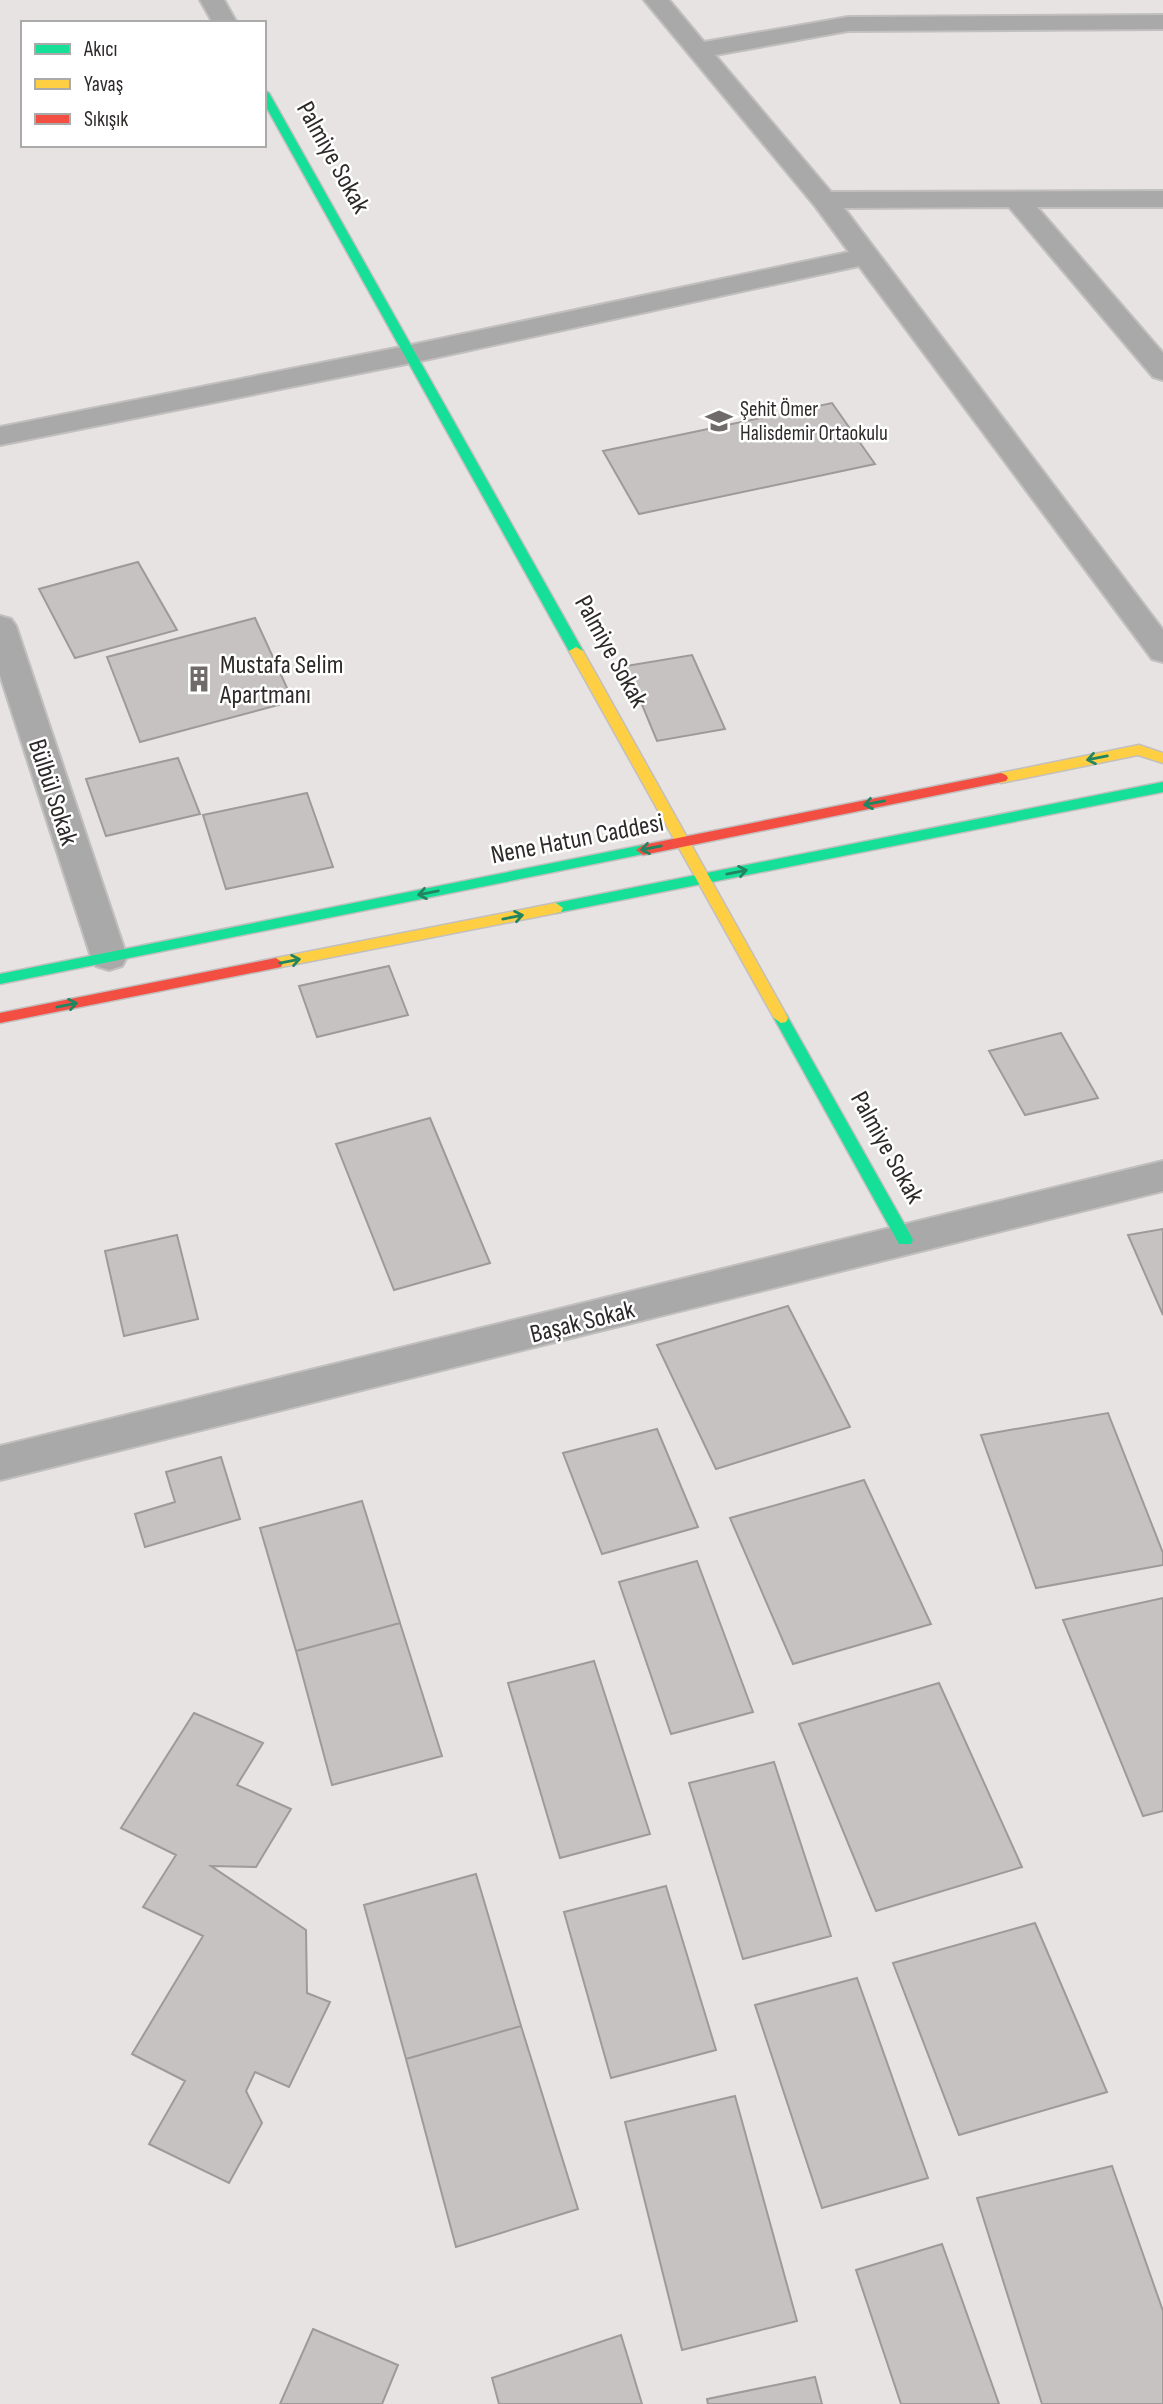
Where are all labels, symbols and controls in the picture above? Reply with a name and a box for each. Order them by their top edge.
legend [21,21,266,147]
text: Akıcı [83,37,117,62]
text: Yavaş [84,72,123,97]
street label: Palmiye Sokak [289,96,376,219]
text: Sıkışık [84,107,128,132]
place label: Şehit Ömer Halisdemir Ortaokulu [740,397,888,446]
school or university icon: Şehit Ömer Halisdemir Ortaokulu [704,406,734,436]
street label: Palmiye Sokak [567,590,654,713]
place label: Mustafa Selim Apartmanı [219,650,343,711]
building icon: Mustafa Selim Apartmanı [184,664,214,694]
street label: Bülbül Sokak [21,736,84,849]
one-way arrow [1086,752,1109,765]
one-way arrow [863,796,886,810]
street label: Nene Hatun Caddesi [488,808,666,871]
one-way arrow [640,841,663,855]
one-way arrow [725,865,747,879]
one-way arrow [417,886,440,900]
one-way arrow [501,909,524,923]
one-way arrow [278,953,301,967]
one-way arrow [55,997,78,1011]
street label: Palmiye Sokak [843,1086,930,1209]
street label: Başak Sokak [527,1294,638,1350]

